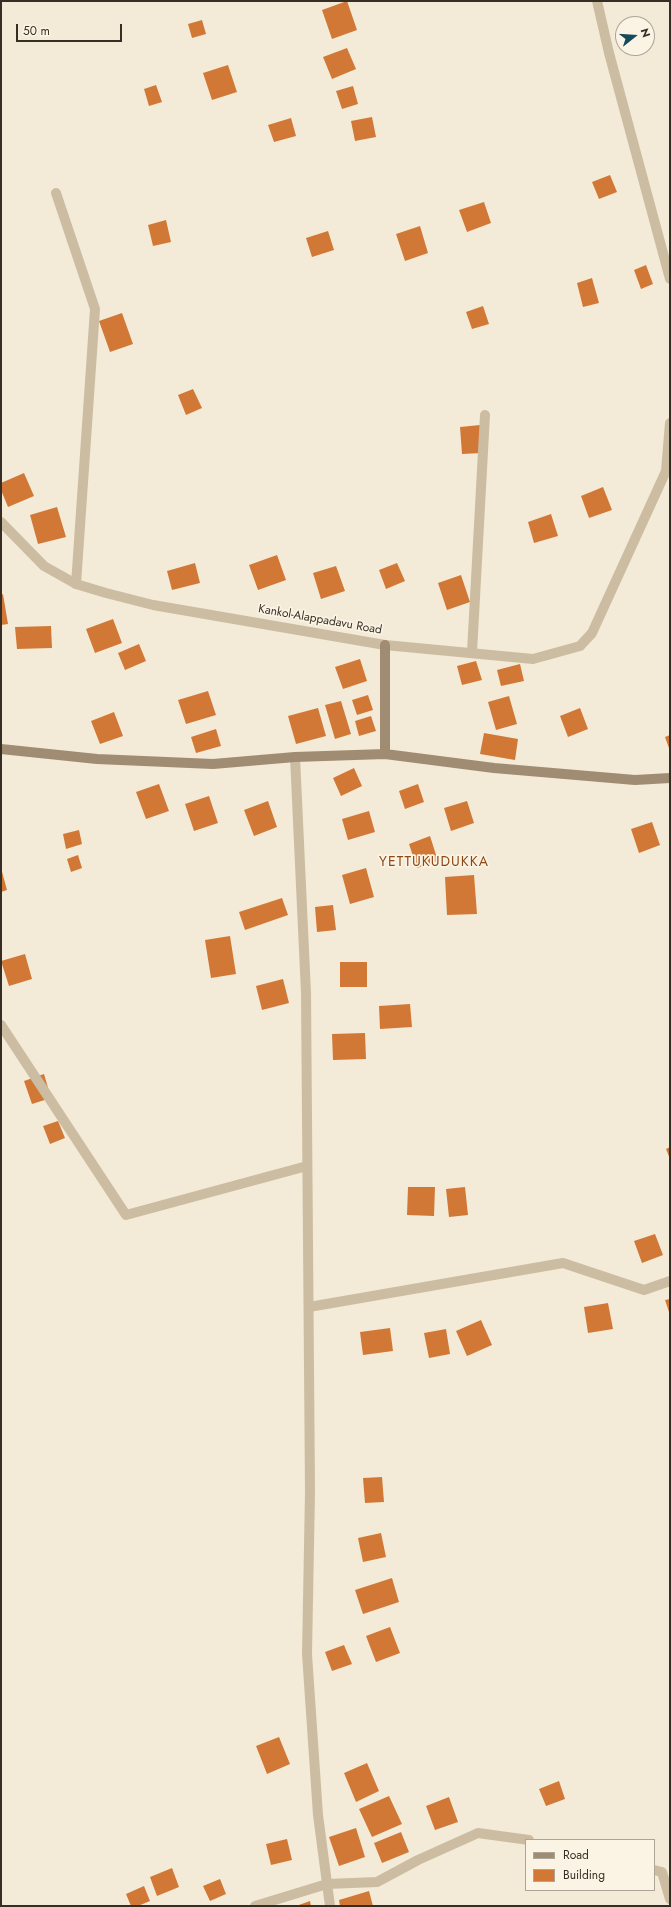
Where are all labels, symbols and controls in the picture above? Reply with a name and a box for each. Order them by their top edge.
scale bar [18,16,124,42]
north arrow [615,16,655,56]
text: 50 m [23,22,50,40]
text: N [637,26,654,39]
street label: Kankol-Alappadavu Road [257,602,383,638]
district label: YETTUKUDUKKA [379,855,489,871]
legend [525,1839,655,1891]
text: Road [563,1846,589,1864]
text: Building [563,1866,605,1884]

